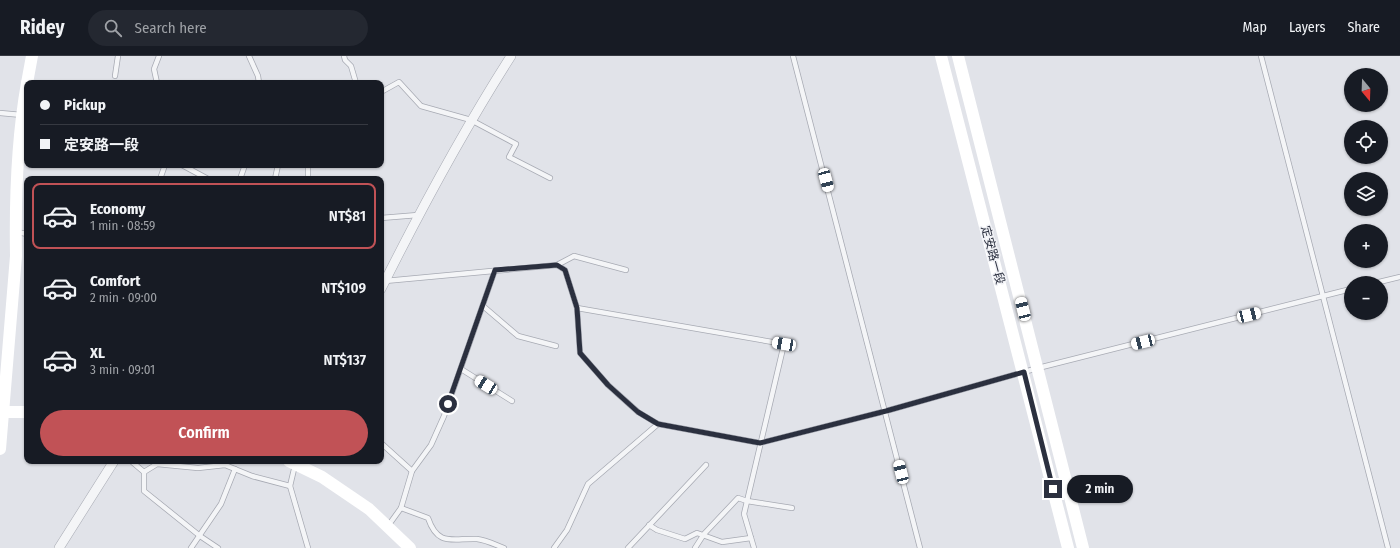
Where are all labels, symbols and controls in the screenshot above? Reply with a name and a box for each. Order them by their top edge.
search box [88,10,368,46]
text: Ridey [20,16,64,39]
icon: search [102,17,124,39]
text: Search here [134,19,207,37]
text: Map [1243,19,1267,36]
text: Layers [1289,19,1325,36]
text: Share [1347,19,1380,36]
north arrow [1344,68,1388,112]
map controls [1344,68,1388,320]
text: Pickup [64,96,106,114]
button: locate [1344,120,1388,164]
text: 定安路一段 [64,136,139,154]
car [817,167,835,193]
button: layers [1344,172,1388,216]
icon: car [42,198,78,234]
text: Economy [90,200,145,218]
text: NT$81 [329,207,366,225]
text: 1 min · 08:59 [90,218,155,233]
street label: 定安路一段 [978,224,1008,286]
button: + [1344,224,1388,268]
icon: car [42,270,78,306]
text: Comfort [90,272,141,290]
button: − [1344,276,1388,320]
text: NT$109 [321,279,366,297]
text: 2 min · 09:00 [90,290,157,305]
car [1014,296,1032,322]
car [1236,306,1262,324]
car [1130,333,1156,351]
car [771,336,797,352]
icon: car [42,342,78,378]
text: XL [90,344,105,362]
text: NT$137 [324,351,366,369]
text: 3 min · 09:01 [90,362,155,377]
car [473,374,499,396]
route start [439,395,457,413]
button: Confirm [40,410,368,456]
car [892,459,910,485]
callout: 2 min [1067,475,1133,503]
route end [1044,480,1062,498]
text: 2 min [1086,481,1114,496]

